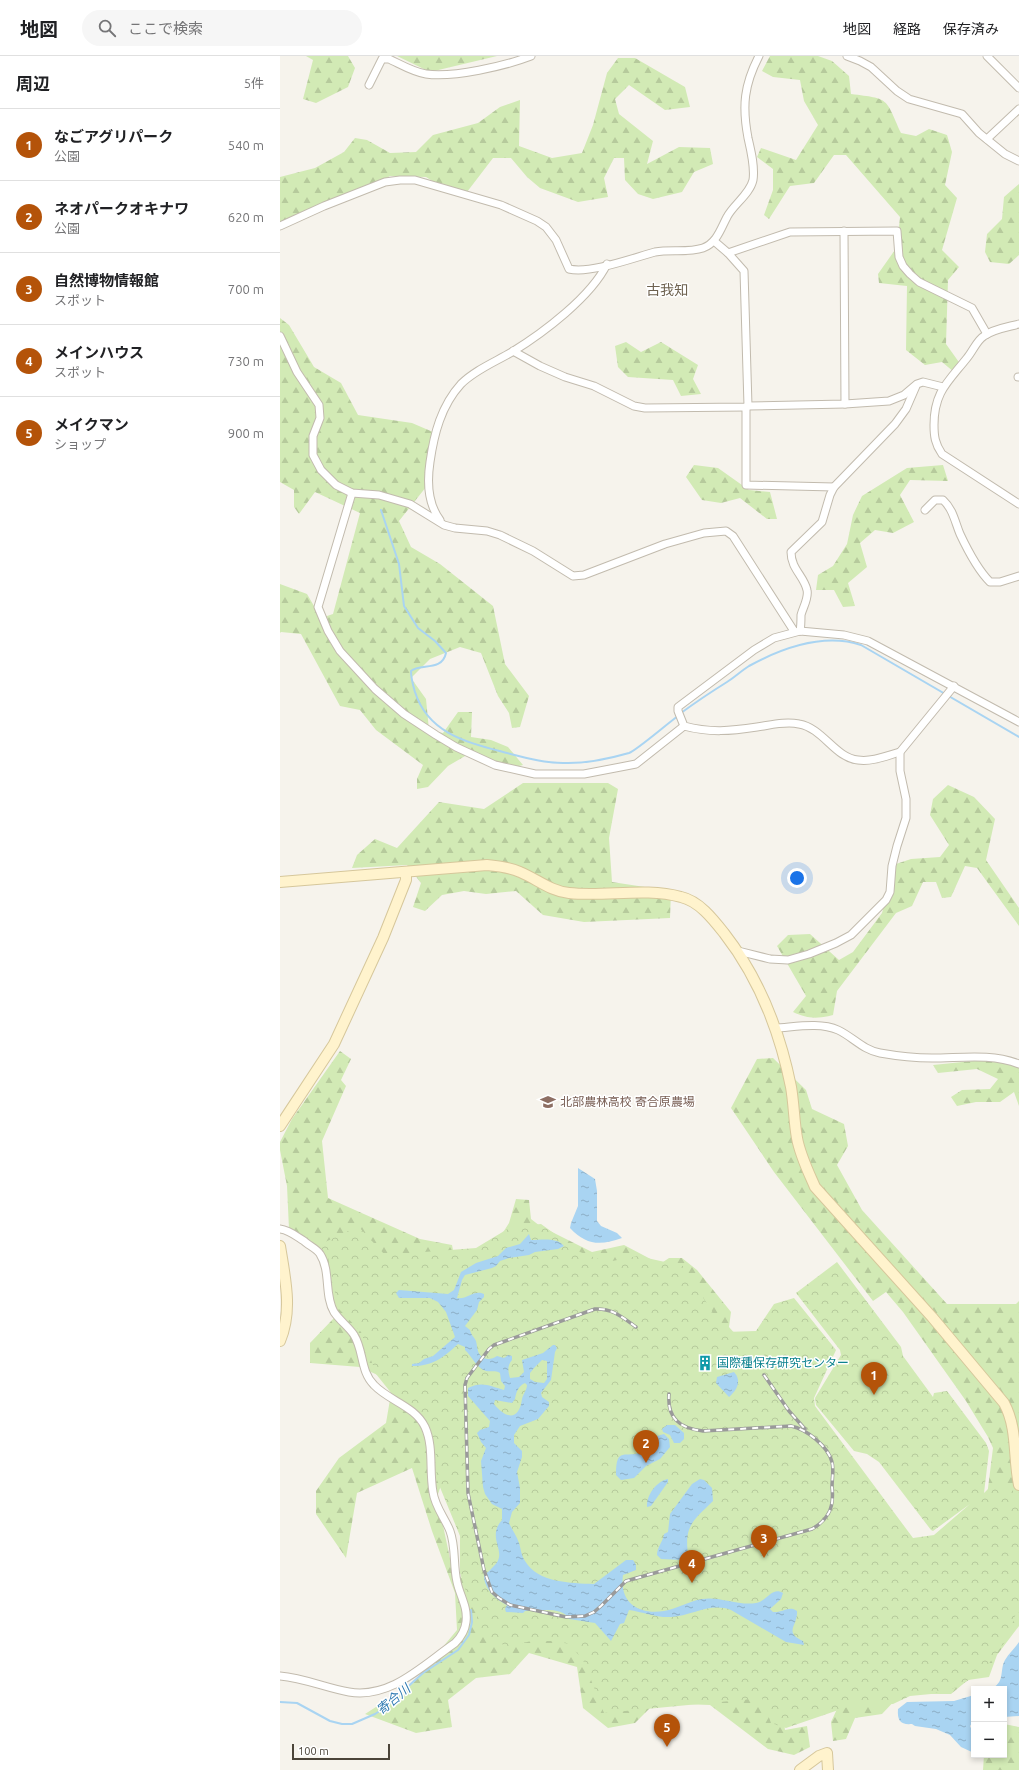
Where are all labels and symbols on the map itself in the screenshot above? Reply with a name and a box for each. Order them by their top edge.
district label: 古我知 [646,282,688,298]
your location [787,868,807,888]
school or university icon: 北部農林高校 寄合原農場 [539,1093,557,1111]
place label: 北部農林高校 寄合原農場 [560,1095,695,1108]
building icon: 国際種保存研究センター [696,1354,714,1372]
place label: 国際種保存研究センター [717,1356,849,1369]
pin: 1 [861,1362,887,1395]
pin: 2 [633,1430,659,1463]
pin: 3 [751,1525,777,1558]
pin: 4 [679,1550,705,1583]
water label: 寄合川 [374,1680,414,1717]
pin: 5 [654,1714,680,1747]
scale bar [292,1742,390,1761]

